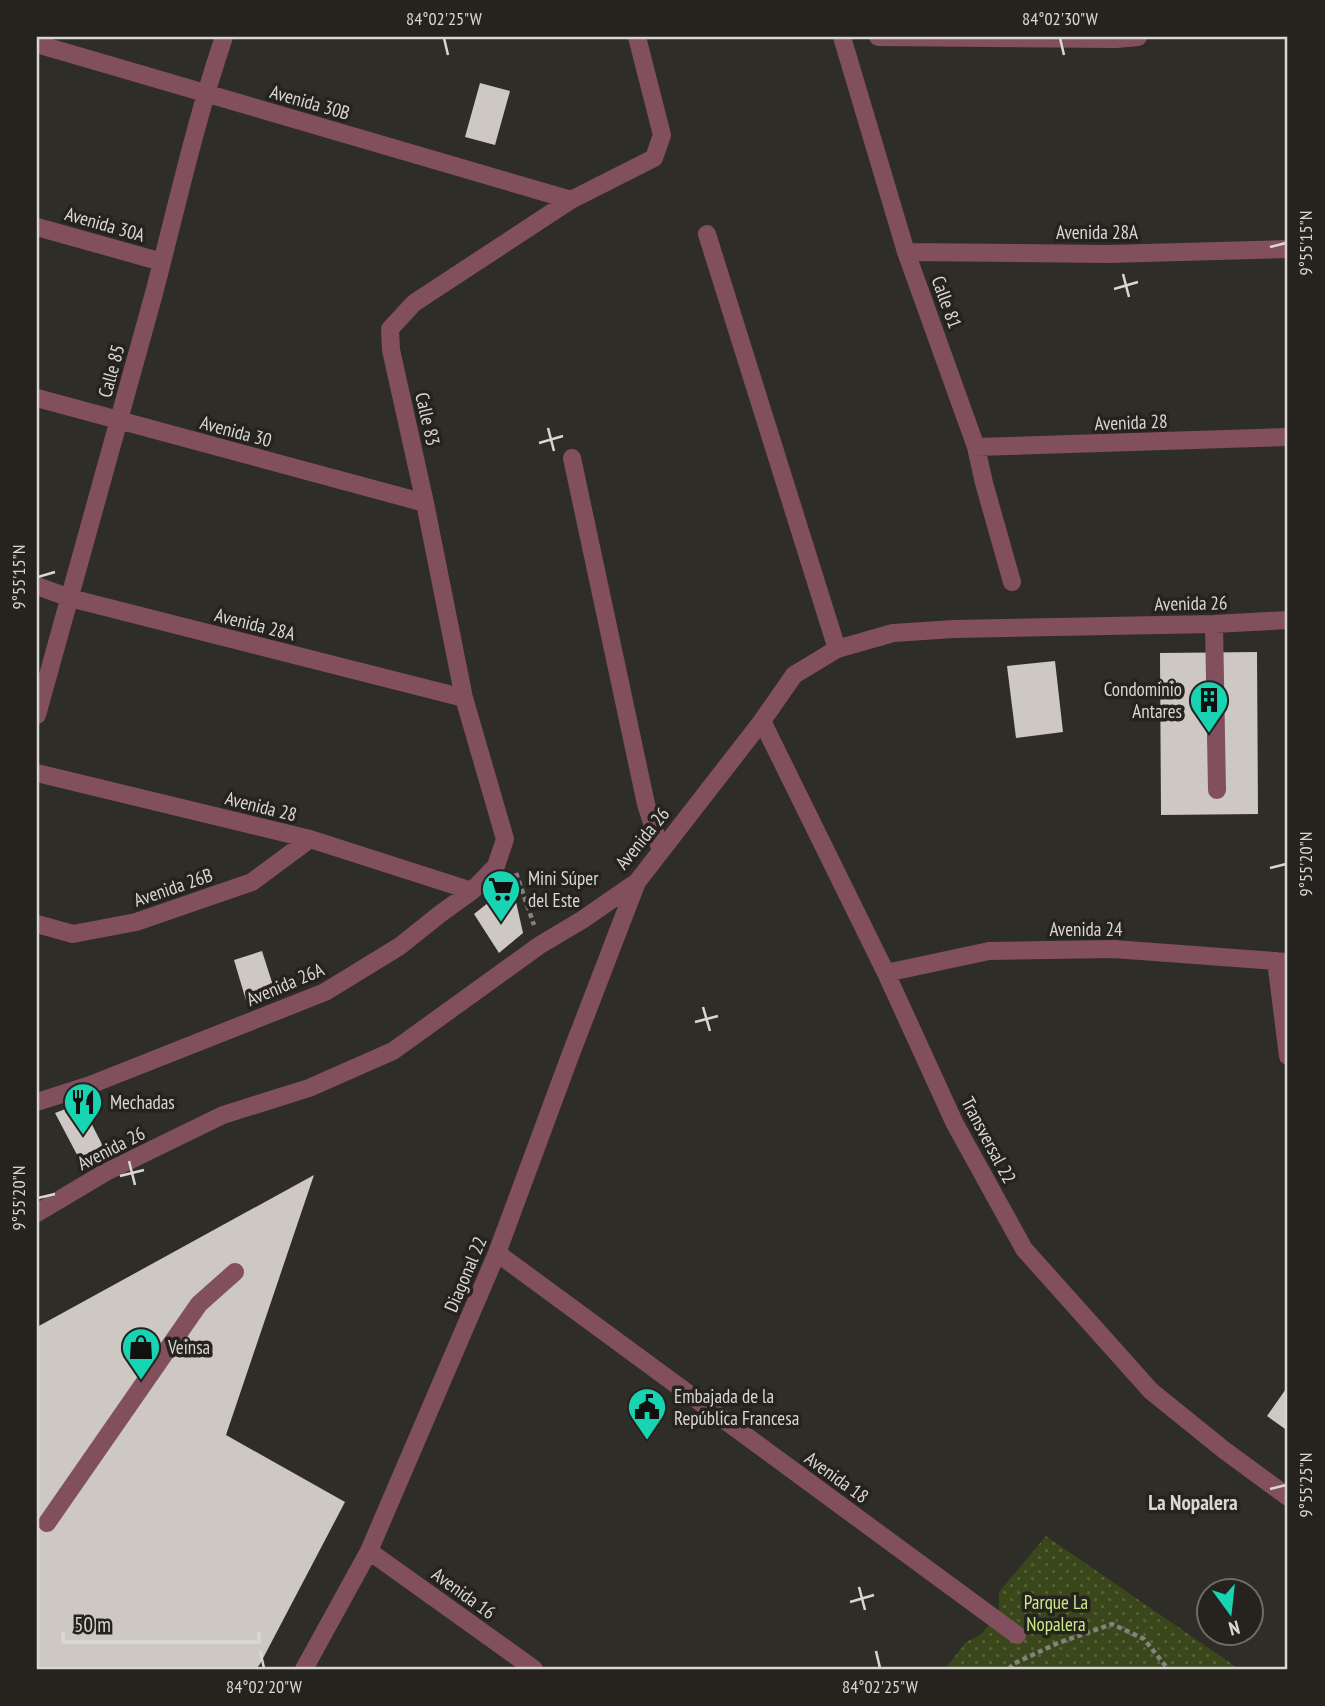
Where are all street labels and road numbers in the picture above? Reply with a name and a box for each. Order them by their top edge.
street label: Avenida 30B [267,79,353,125]
street label: Avenida 30A [62,201,148,247]
street label: Avenida 28A [1056,220,1138,244]
street label: Calle 81 [927,273,967,331]
street label: Calle 85 [92,342,130,400]
street label: Calle 83 [410,390,446,448]
street label: Avenida 28 [1094,409,1168,435]
street label: Avenida 30 [198,410,274,452]
street label: Avenida 26 [1154,590,1228,616]
street label: Avenida 28A [212,602,298,646]
street label: Avenida 28 [223,786,299,826]
street label: Avenida 26 [610,802,674,874]
street label: Avenida 26B [130,862,216,912]
street label: Avenida 24 [1049,917,1123,941]
street label: Avenida 26A [243,957,327,1011]
street label: Transversal 22 [956,1093,1022,1187]
street label: Avenida 26 [73,1121,149,1175]
street label: Diagonal 22 [438,1233,492,1315]
street label: Avenida 18 [800,1446,874,1508]
street label: Avenida 16 [427,1562,501,1624]

